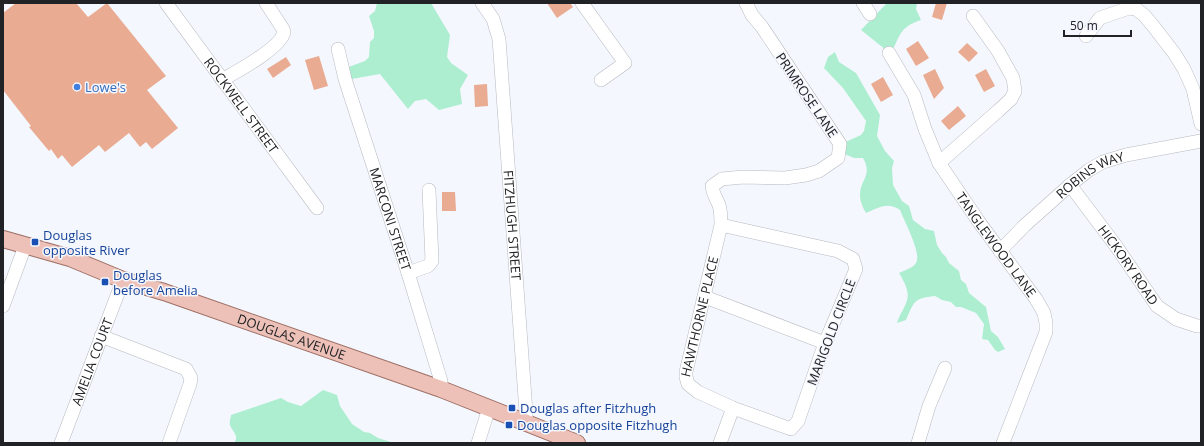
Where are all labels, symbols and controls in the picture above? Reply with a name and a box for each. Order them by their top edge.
scale bar [1064,12,1131,38]
text: 50 m [1070,17,1098,34]
street label: PRIMROSE LANE [772,49,842,141]
street label: ROCKWELL STREET [200,54,283,157]
place label: Lowe's [85,78,126,96]
marker: Lowe's [72,82,82,92]
street label: ROBINS WAY [1052,147,1127,203]
street label: MARCONI STREET [365,165,416,274]
street label: FITZHUGH STREET [500,169,526,282]
street label: TANGLEWOOD LANE [952,188,1041,301]
street label: HICKORY ROAD [1094,221,1163,309]
place label: Douglas opposite River [43,226,130,259]
marker: Douglas opposite River [30,237,40,247]
street label: HAWTHORNE PLACE [676,254,722,379]
place label: Douglas before Amelia [113,266,198,299]
street label: MARIGOLD CIRCLE [802,276,860,388]
marker: Douglas before Amelia [100,277,110,287]
street label: DOUGLAS AVENUE [235,309,348,364]
street label: AMELIA COURT [67,315,117,408]
place label: Douglas after Fitzhugh [520,399,656,417]
marker: Douglas after Fitzhugh [507,403,517,413]
place label: Douglas opposite Fitzhugh [517,416,677,434]
marker: Douglas opposite Fitzhugh [504,420,514,430]

